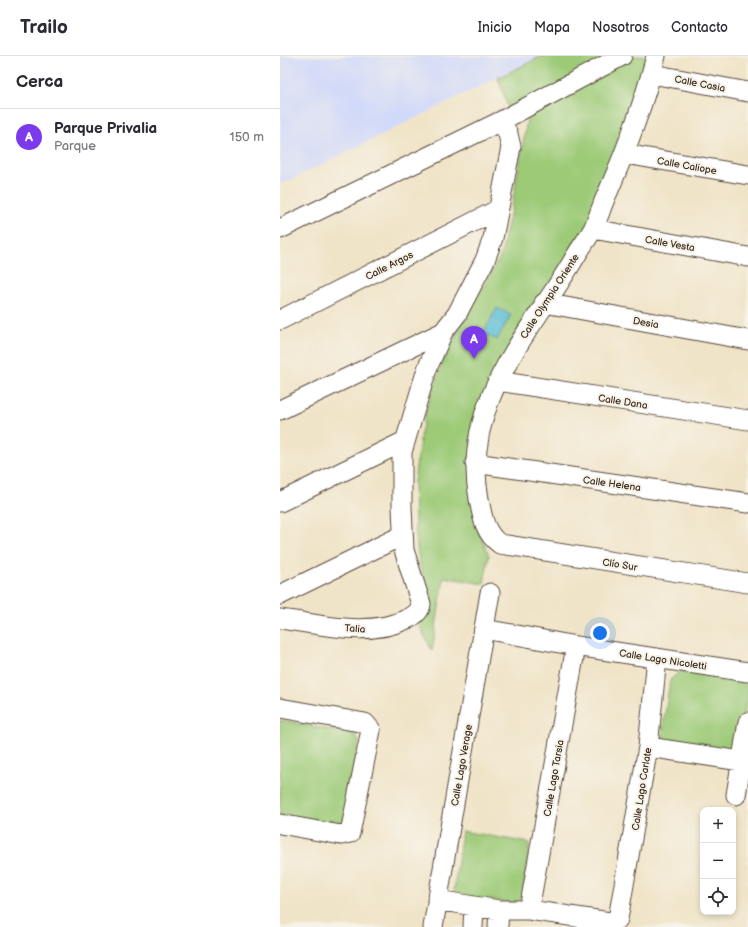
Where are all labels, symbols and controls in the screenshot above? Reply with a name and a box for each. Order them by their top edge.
text: Trailo [20,16,68,39]
text: Inicio [478,19,512,36]
text: Mapa [534,19,570,36]
text: Nosotros [592,19,649,36]
text: Contacto [671,19,728,36]
text: Cerca [16,72,63,92]
street label: Calle Casia [673,73,727,95]
text: Parque Privalia [54,119,157,138]
text: A [25,129,33,145]
text: 150 m [230,129,264,145]
text: Parque [54,138,96,154]
street label: Calle Caliope [656,155,718,177]
street label: Calle Vesta [644,234,696,254]
street label: Calle Argos [364,249,415,283]
street label: Calle Olympia Oriente [518,252,582,341]
street label: Desia [632,315,660,331]
pin: A [461,326,487,359]
street label: Calle Dana [597,392,649,412]
street label: Calle Helena [582,474,642,494]
street label: Clío Sur [602,556,639,574]
street label: Talia [344,622,366,636]
your location [590,623,610,643]
street label: Calle Lago Nicoletti [618,647,707,673]
street label: Calle Lago Verage [449,723,475,807]
street label: Calle Lago Tarsia [541,738,567,818]
street label: Calle Lago Carlate [629,747,654,832]
map controls [700,807,736,915]
button: + [700,807,736,843]
button: − [700,843,736,879]
button: locate [700,879,736,915]

